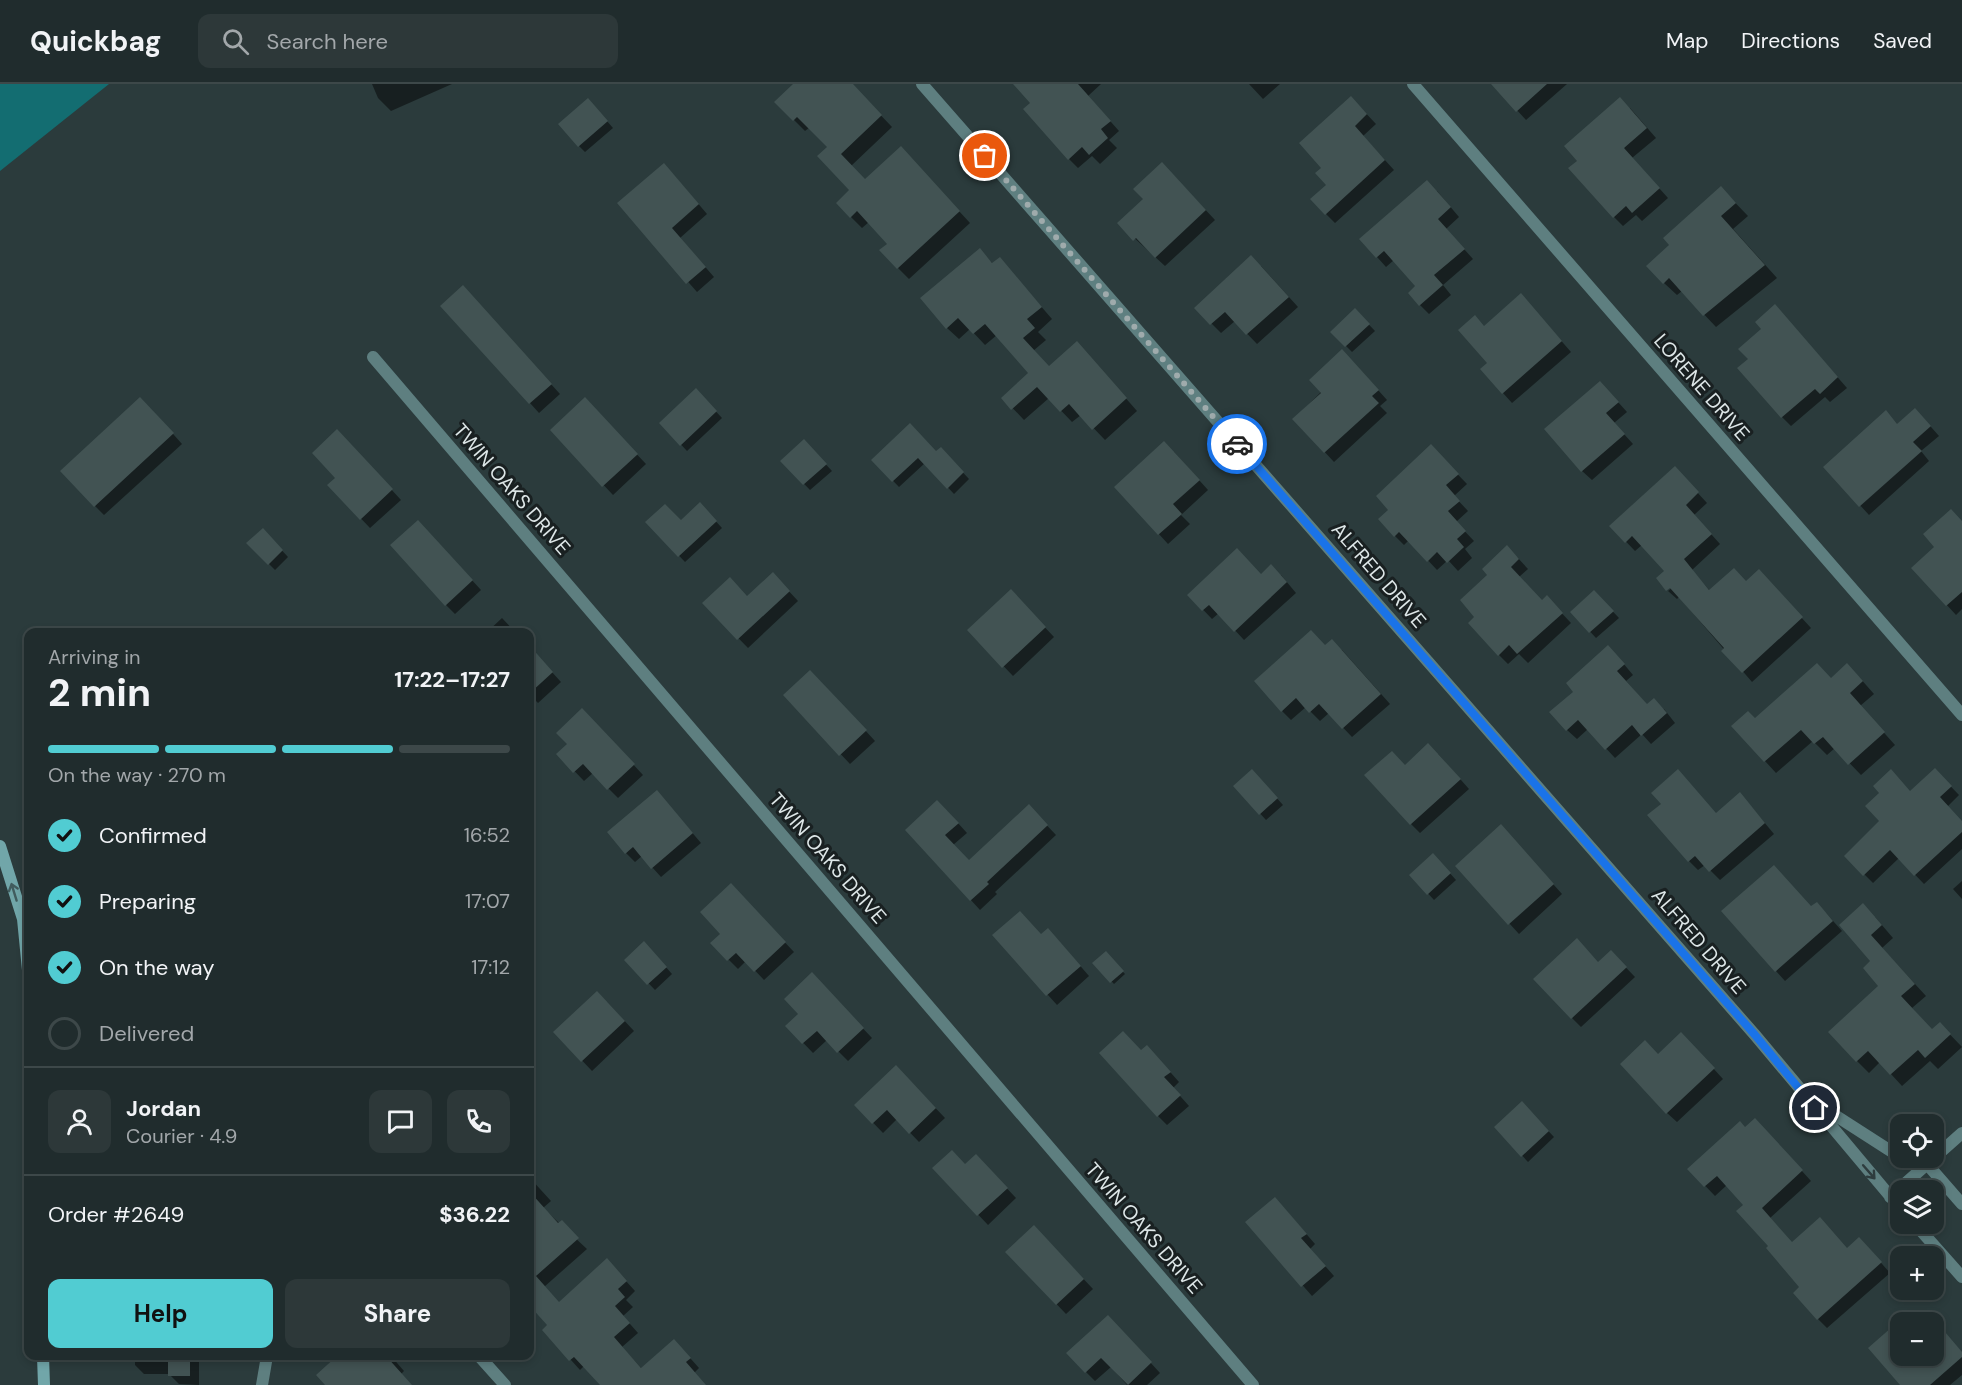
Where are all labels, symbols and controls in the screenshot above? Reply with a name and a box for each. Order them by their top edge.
search box [198,14,618,68]
text: Quickbag [30,23,162,60]
icon: search [219,25,252,58]
text: Search here [267,27,388,56]
text: Map [1666,27,1708,55]
text: Directions [1741,27,1840,55]
text: Saved [1873,27,1932,55]
pin [959,130,1010,181]
icon: bag [968,139,1001,172]
street label: LORENE DRIVE [1648,328,1756,446]
courier [1207,414,1267,474]
street label: TWIN OAKS DRIVE [448,418,576,560]
icon: car [1221,428,1254,461]
street label: ALFRED DRIVE [1326,517,1432,633]
text: Arriving in [48,644,140,670]
text: 17:22–17:27 [394,665,510,694]
text: 2 min [48,667,151,718]
text: On the way · 270 m [48,762,226,788]
street label: TWIN OAKS DRIVE [764,787,892,929]
icon: check [48,819,81,852]
text: Confirmed [99,821,207,850]
text: 16:52 [464,822,510,848]
one-way arrow [8,883,19,902]
street label: ALFRED DRIVE [1646,883,1752,999]
icon: check [48,885,81,918]
text: Preparing [99,887,196,916]
text: 17:07 [465,888,510,914]
icon: check [48,951,81,984]
text: On the way [99,953,214,982]
text: 17:12 [471,954,510,980]
text: Delivered [99,1019,194,1048]
pin [1789,1082,1840,1133]
button: person [48,1090,111,1153]
button: chat [369,1090,432,1153]
button: phone [447,1090,510,1153]
icon: home [1798,1091,1831,1124]
text: Jordan [126,1094,201,1123]
map controls [1890,1114,1944,1366]
button: locate [1890,1114,1944,1168]
text: Courier · 4.9 [126,1123,237,1149]
street label: TWIN OAKS DRIVE [1080,1157,1208,1299]
one-way arrow [1862,1164,1876,1179]
button: layers [1890,1180,1944,1234]
text: Order #2649 [48,1200,184,1229]
text: $36.22 [439,1200,510,1229]
button: + [1890,1246,1944,1300]
button: Help [48,1279,273,1348]
button: Share [285,1279,510,1348]
button: − [1890,1312,1944,1366]

